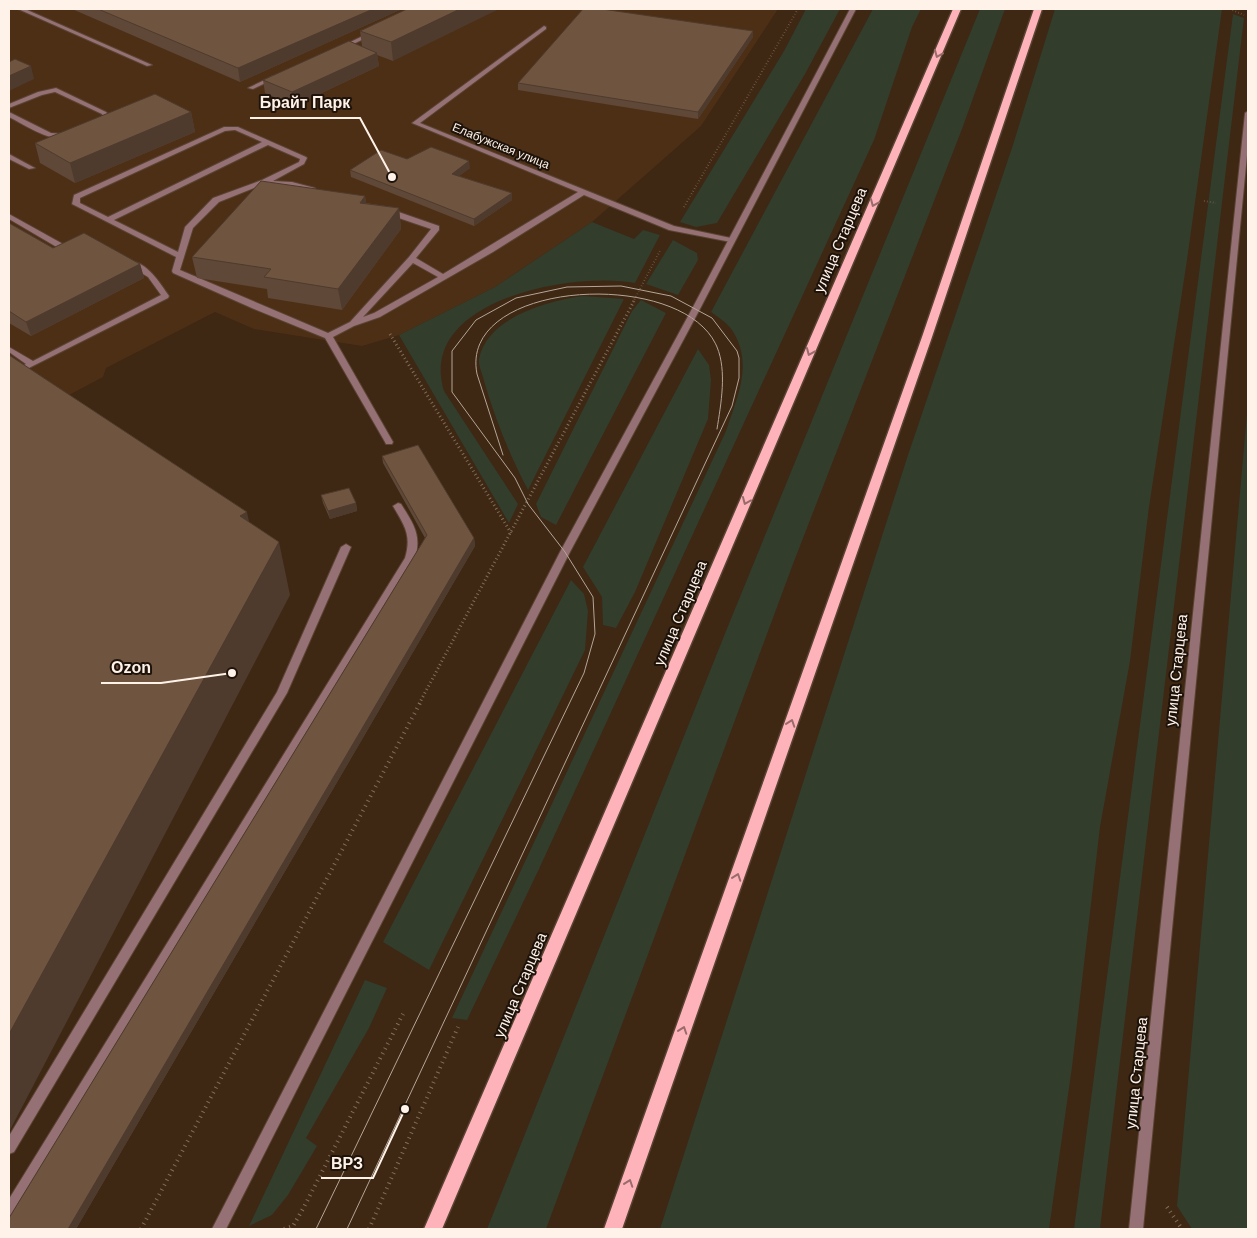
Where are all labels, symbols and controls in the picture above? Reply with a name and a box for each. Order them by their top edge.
one-way arrow [934,49,944,58]
callout: Брайт Парк [250,87,360,118]
text: Брайт Парк [260,94,351,111]
street label: Елабужская улица [450,120,552,172]
street label: улица Старцева [810,184,870,295]
one-way arrow [869,198,880,207]
one-way arrow [805,347,816,356]
one-way arrow [741,496,752,505]
street label: улица Старцева [650,557,710,668]
street label: улица Старцева [1162,613,1190,727]
callout: Ozon [101,652,161,683]
text: Ozon [111,659,151,676]
one-way arrow [785,720,795,728]
one-way arrow [731,873,741,881]
street label: улица Старцева [490,929,550,1040]
street label: улица Старцева [1122,1016,1150,1130]
one-way arrow [677,1026,687,1035]
callout: ВРЗ [321,1147,373,1178]
text: ВРЗ [331,1155,363,1172]
one-way arrow [623,1180,633,1188]

